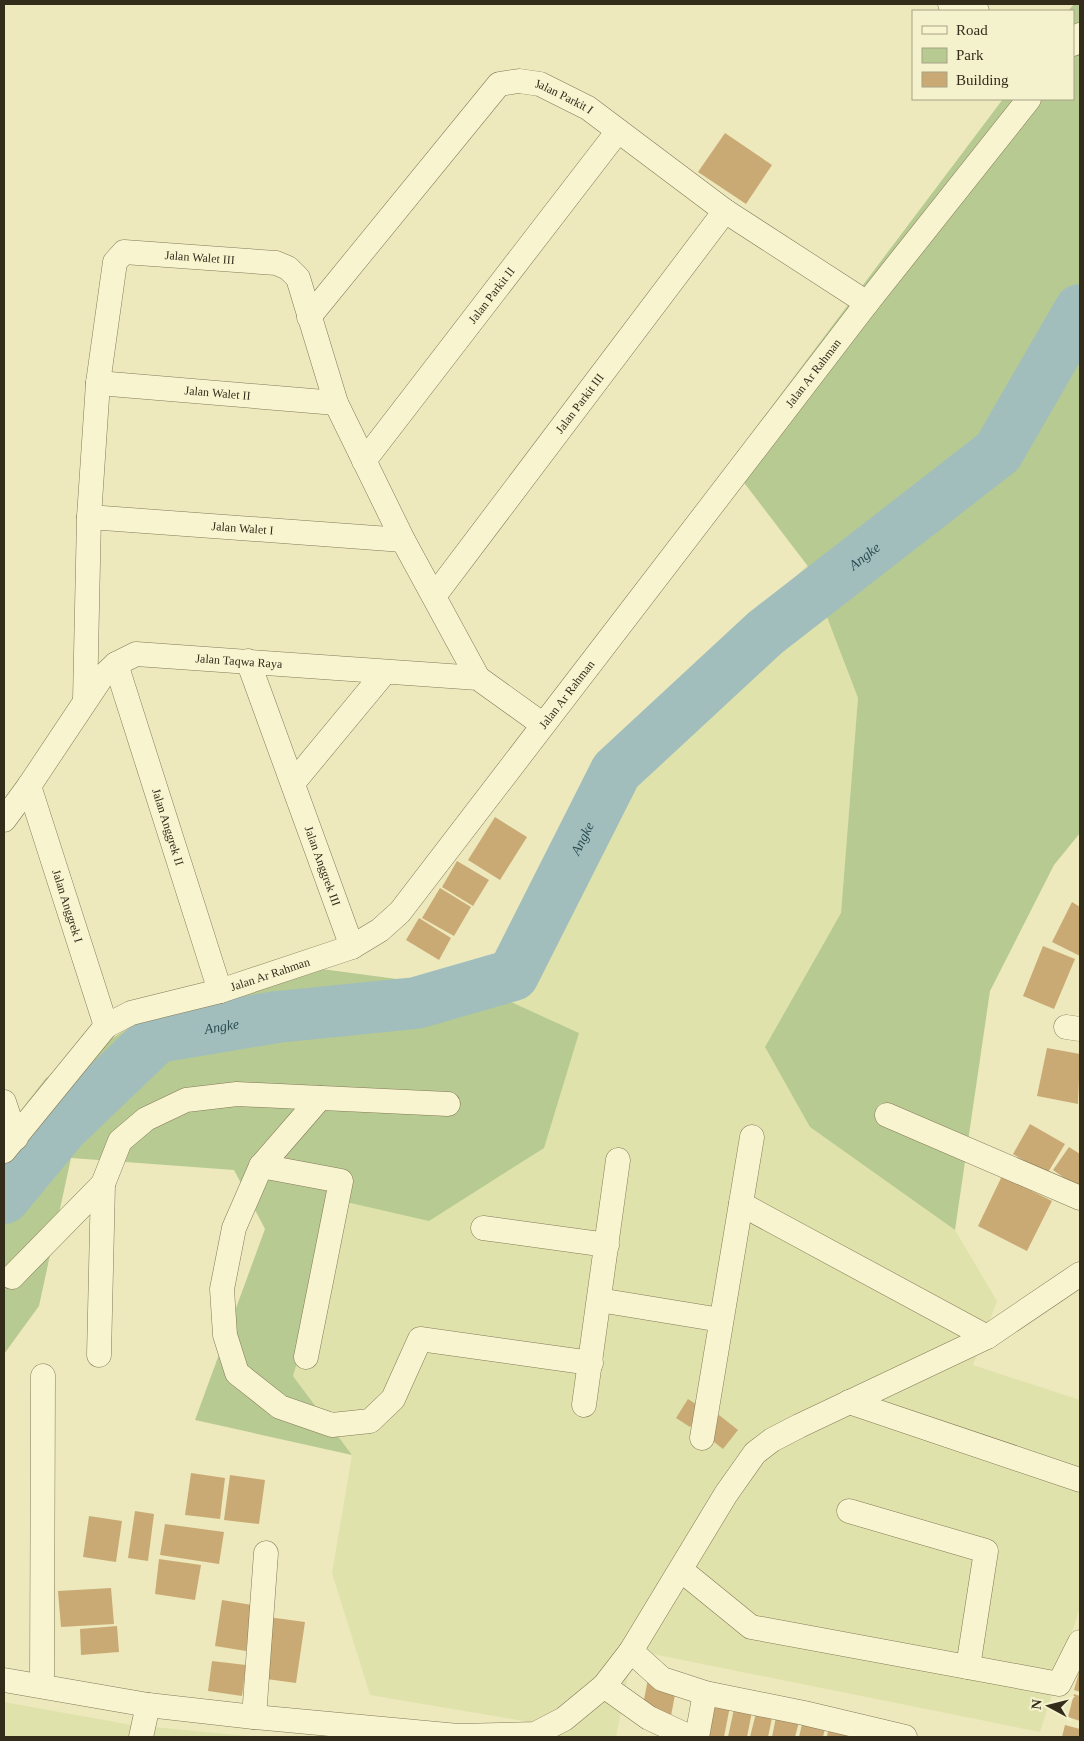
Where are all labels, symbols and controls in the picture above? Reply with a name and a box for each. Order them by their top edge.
legend [912,10,1074,100]
text: Road [956,22,988,38]
text: Park [956,47,984,63]
text: Building [956,72,1009,88]
street label: Jalan Parkit I [534,76,596,117]
street label: Jalan Walet III [164,248,235,267]
street label: Jalan Parkit II [465,264,518,326]
street label: Jalan Ar Rahman [782,336,844,410]
street label: Jalan Parkit III [553,371,607,436]
street label: Jalan Walet II [184,383,251,403]
street label: Jalan Walet I [211,519,274,538]
water label: Angke [845,539,883,573]
street label: Jalan Taqwa Raya [195,651,283,671]
street label: Jalan Ar Rahman [536,657,597,732]
street label: Jalan Anggrek II [149,787,187,867]
water label: Angke [567,819,597,858]
street label: Jalan Anggrek III [302,824,343,908]
street label: Jalan Anggrek I [49,868,86,944]
street label: Jalan Ar Rahman [229,955,312,994]
water label: Angke [202,1016,240,1037]
north arrow [1024,1681,1074,1731]
text: N [1029,1699,1045,1710]

